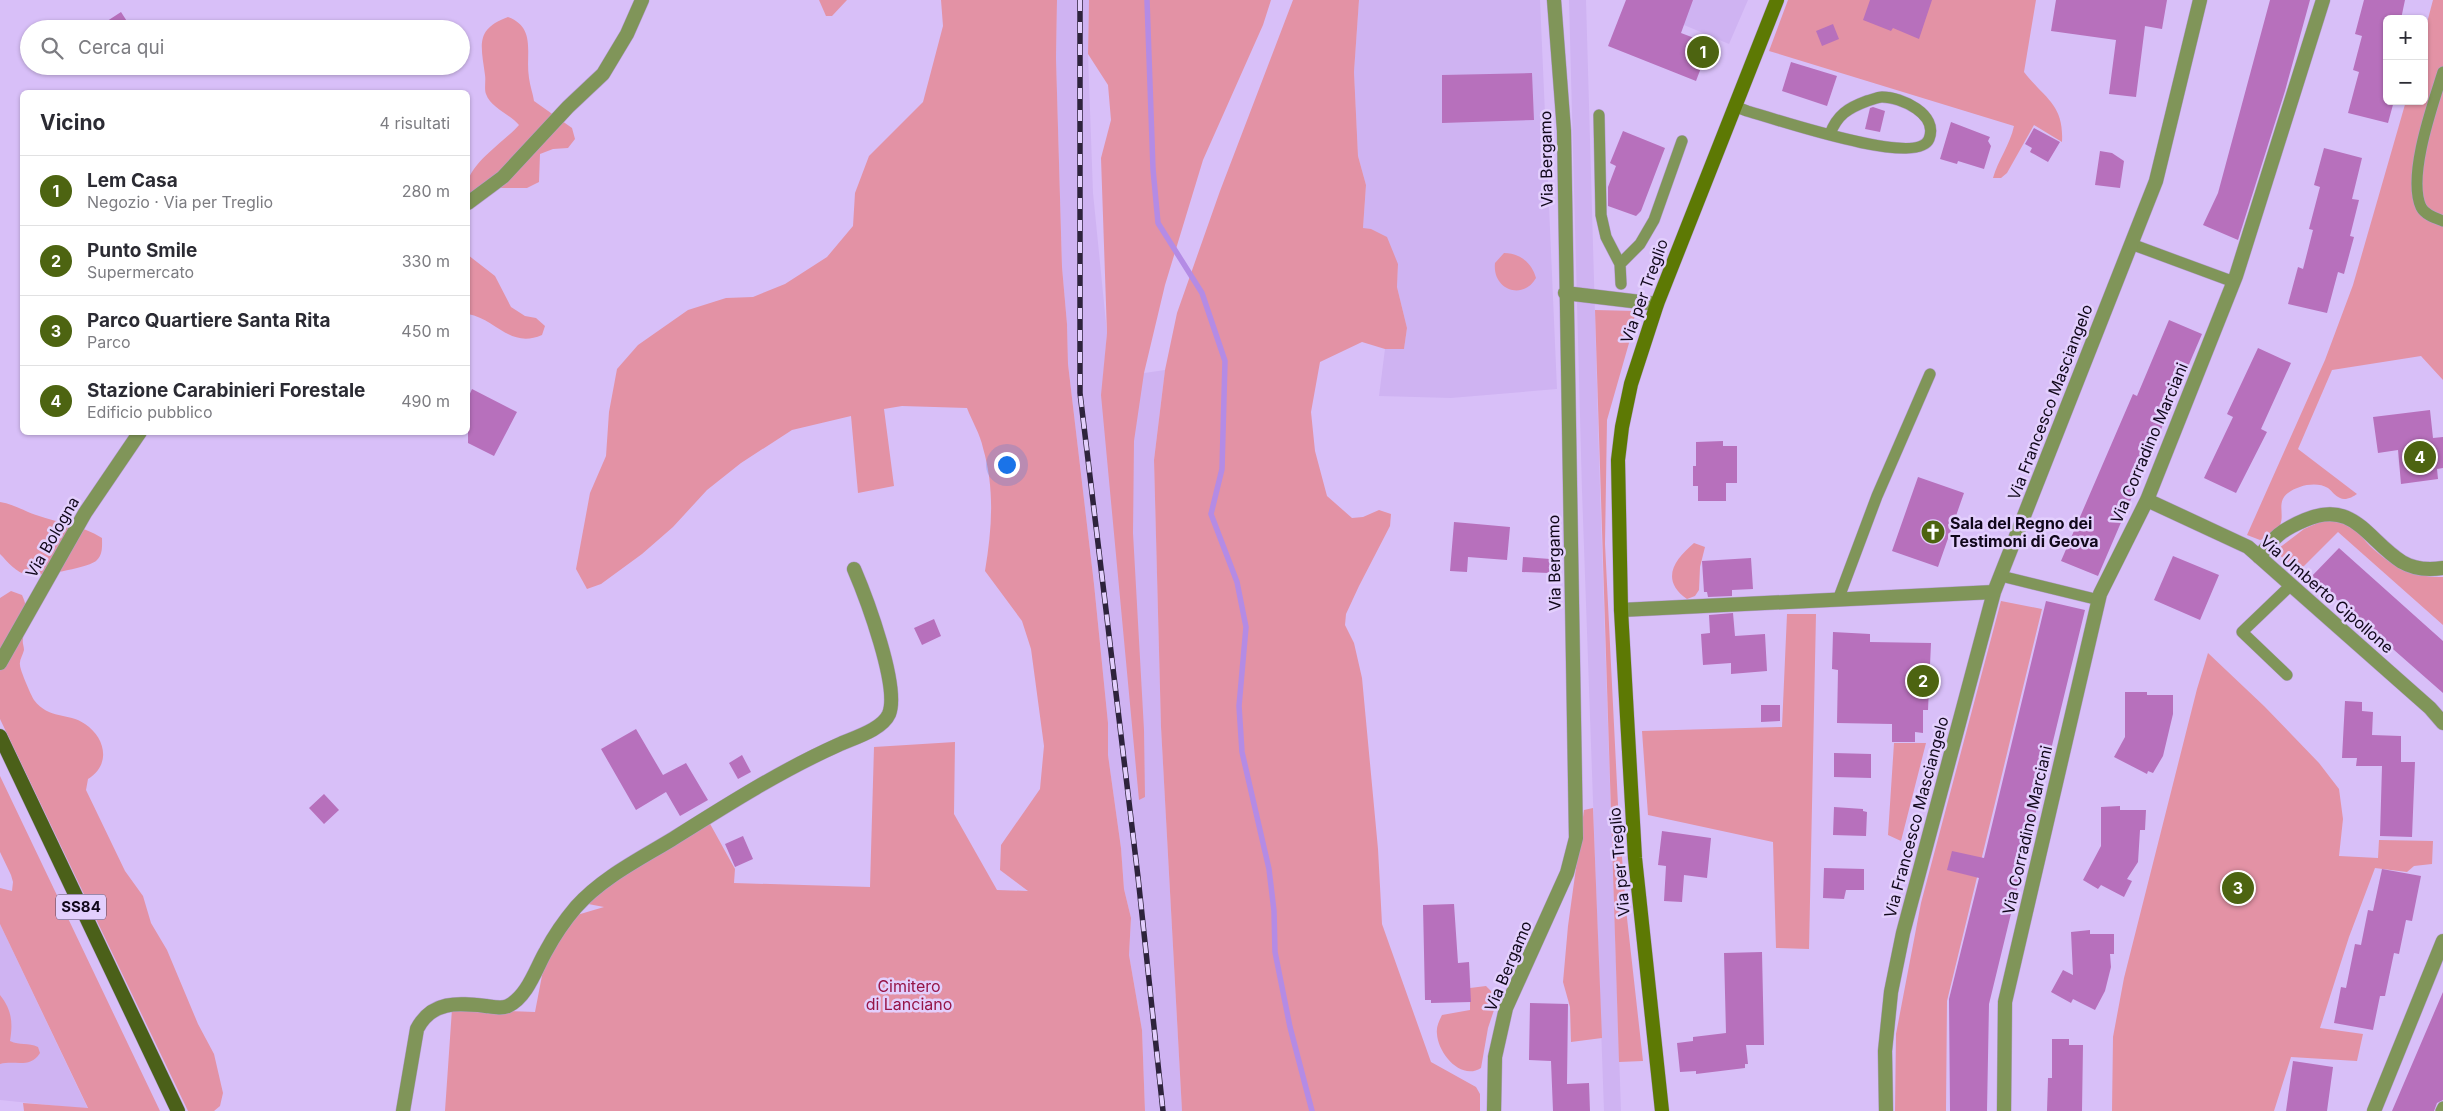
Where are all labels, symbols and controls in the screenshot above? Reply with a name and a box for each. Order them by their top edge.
map controls [2383,15,2428,105]
button: + [2383,15,2428,60]
search box [20,20,470,75]
pin: 1 [1687,33,1719,71]
icon: search [38,34,66,62]
text: Cerca qui [78,36,164,59]
button: − [2383,60,2428,105]
text: Vicino [40,110,105,135]
street label: Via Bergamo [1535,111,1557,207]
text: 4 risultati [380,113,450,133]
text: Lem Casa [87,169,178,192]
text: 1 [53,181,59,201]
text: 280 m [402,181,450,201]
text: Negozio · Via per Treglio [87,192,273,212]
street label: Via per Treglio [1616,236,1672,346]
text: Punto Smile [87,239,197,262]
text: 2 [51,251,61,271]
text: 330 m [402,251,450,271]
text: Supermercato [87,262,194,282]
street label: Via Francesco Masciangelo [2003,301,2097,503]
text: Parco Quartiere Santa Rita [87,309,331,332]
text: 3 [51,321,61,341]
text: 450 m [401,321,450,341]
text: Parco [87,332,131,352]
street label: Via Corradino Marciani [2106,360,2192,526]
text: Stazione Carabinieri Forestale [87,379,365,402]
text: 4 [51,391,61,411]
text: 490 m [401,391,450,411]
text: Edificio pubblico [87,402,213,422]
pin: 4 [2404,438,2436,476]
your location [994,452,1020,478]
street label: Via Bologna [21,493,83,581]
place label: Sala del Regno dei Testimoni di Geova [1950,513,2099,551]
street label: Via Bergamo [1543,515,1565,611]
church icon: Sala del Regno dei Testimoni di Geova [1920,519,1946,545]
street label: Via Umberto Cipollone [2256,531,2398,657]
pin: 2 [1907,662,1939,700]
street label: Via Francesco Masciangelo [1879,714,1953,920]
street label: Via Corradino Marciani [1998,744,2056,916]
street label: Via per Treglio [1604,806,1634,918]
pin: 3 [2222,869,2254,907]
road number: SS84 [56,894,106,920]
street label: Via Bergamo [1480,918,1536,1014]
park label: Cimitero di Lanciano [866,976,952,1014]

